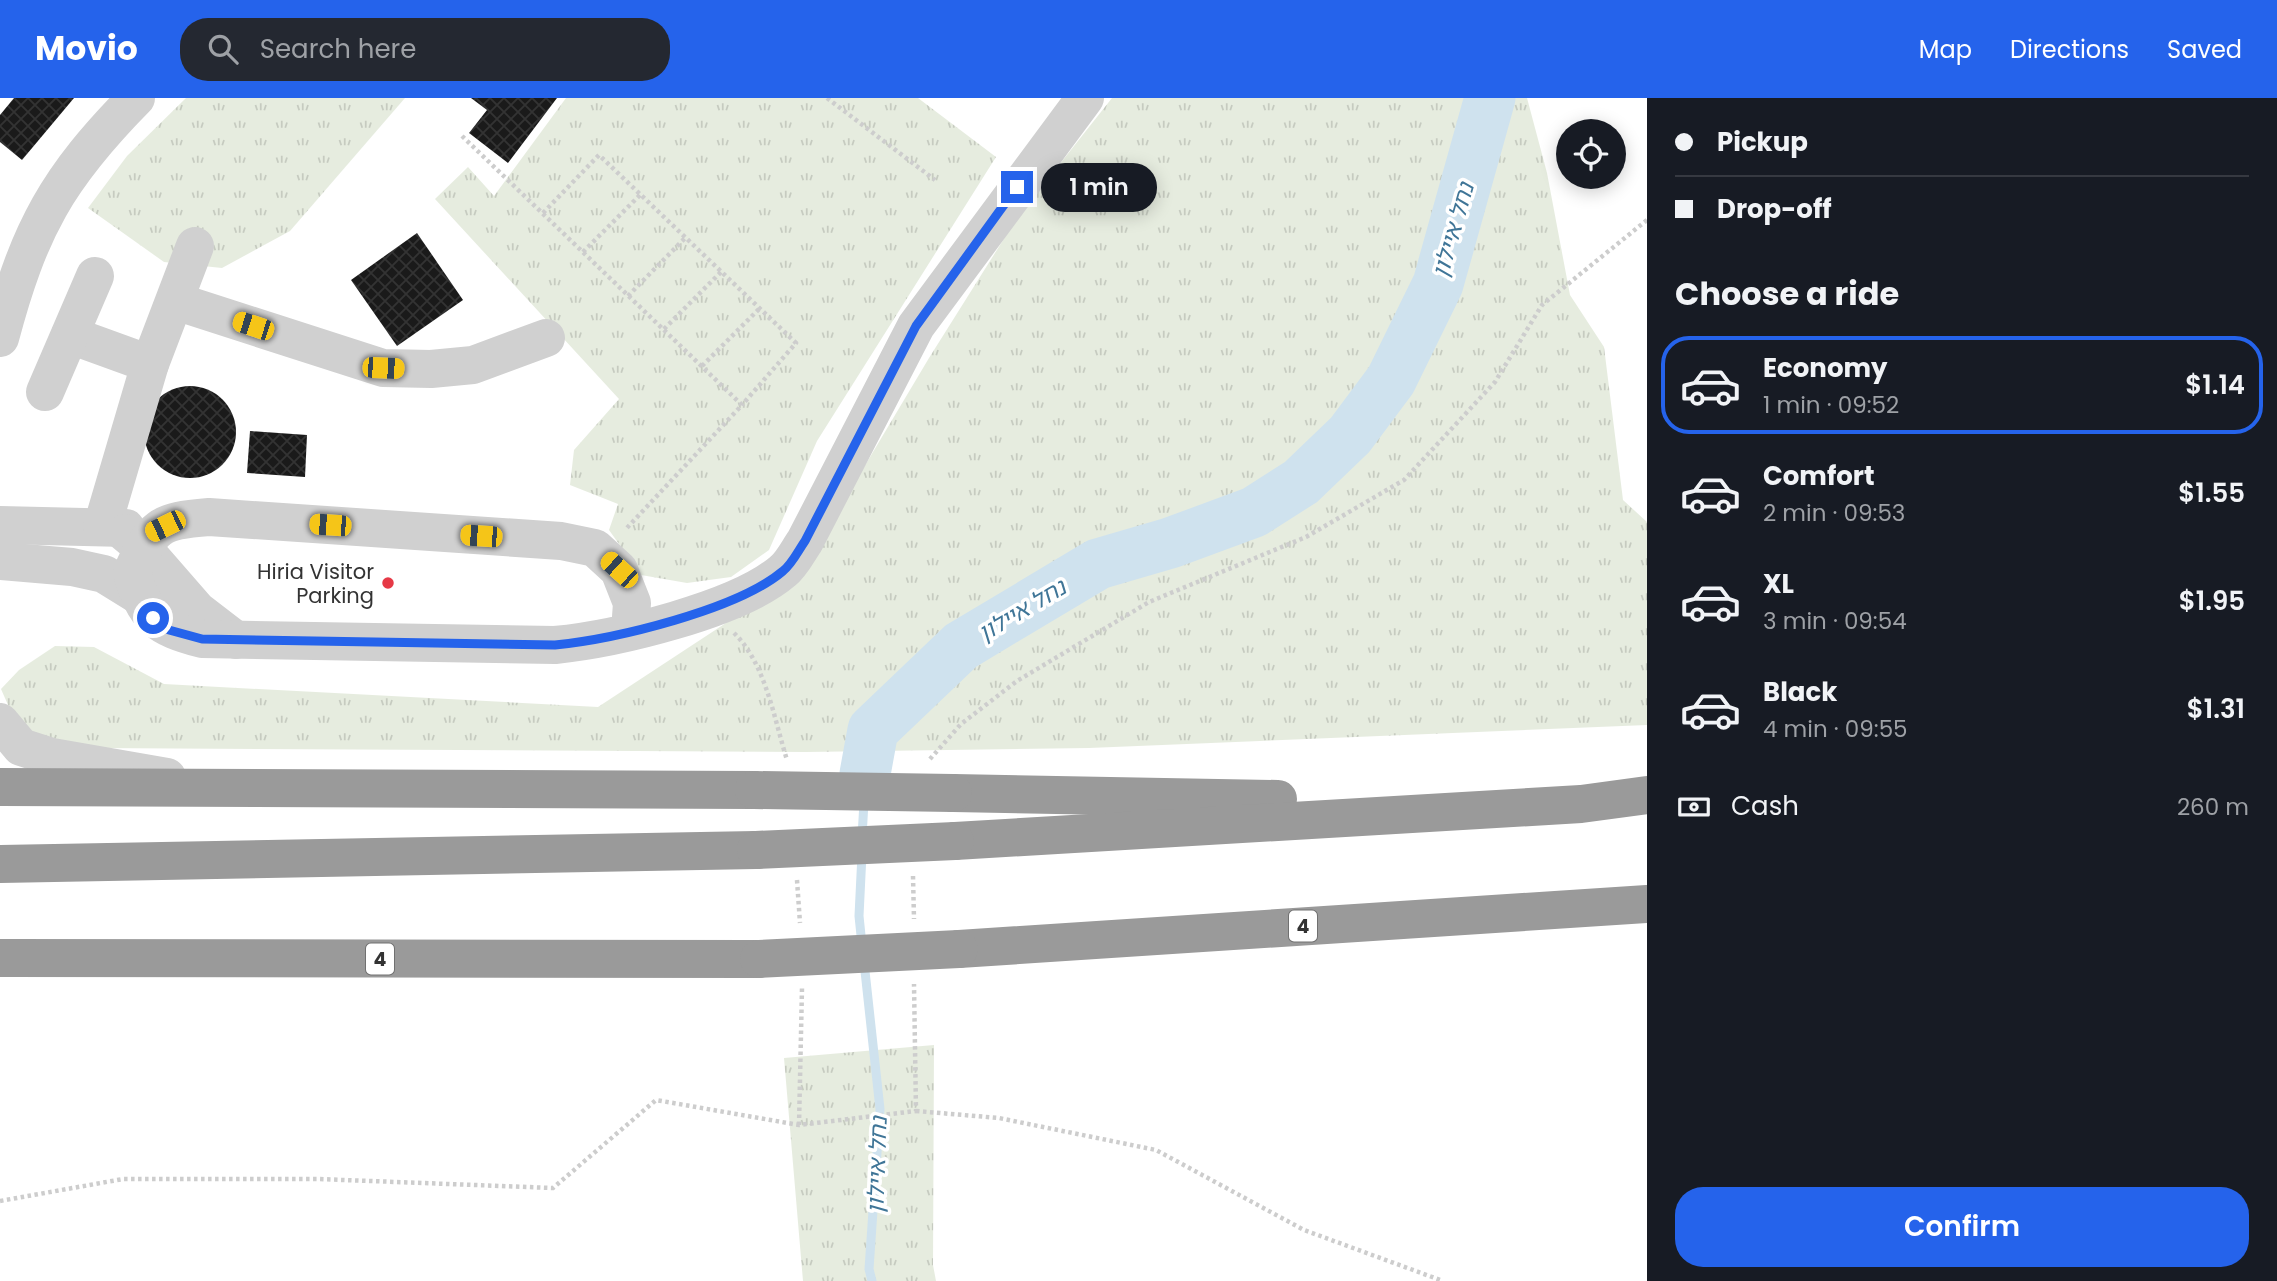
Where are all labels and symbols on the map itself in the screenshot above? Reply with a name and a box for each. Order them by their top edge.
callout: 1 min [1042,162,1157,212]
route end [1001,171,1033,203]
water label: נחל איילון [1424,177,1482,281]
car [230,310,277,342]
car [362,357,405,379]
car [142,507,189,545]
car [309,513,352,537]
car [460,524,503,548]
car [597,548,642,592]
place label: Hiria Visitor Parking [257,557,374,610]
water label: נחל איילון [972,570,1074,649]
marker: Hiria Visitor Parking [380,575,396,591]
route start [137,602,169,634]
road number: 4 [1289,911,1317,942]
road number: 4 [366,944,394,974]
water label: נחל איילון [859,1114,895,1214]

